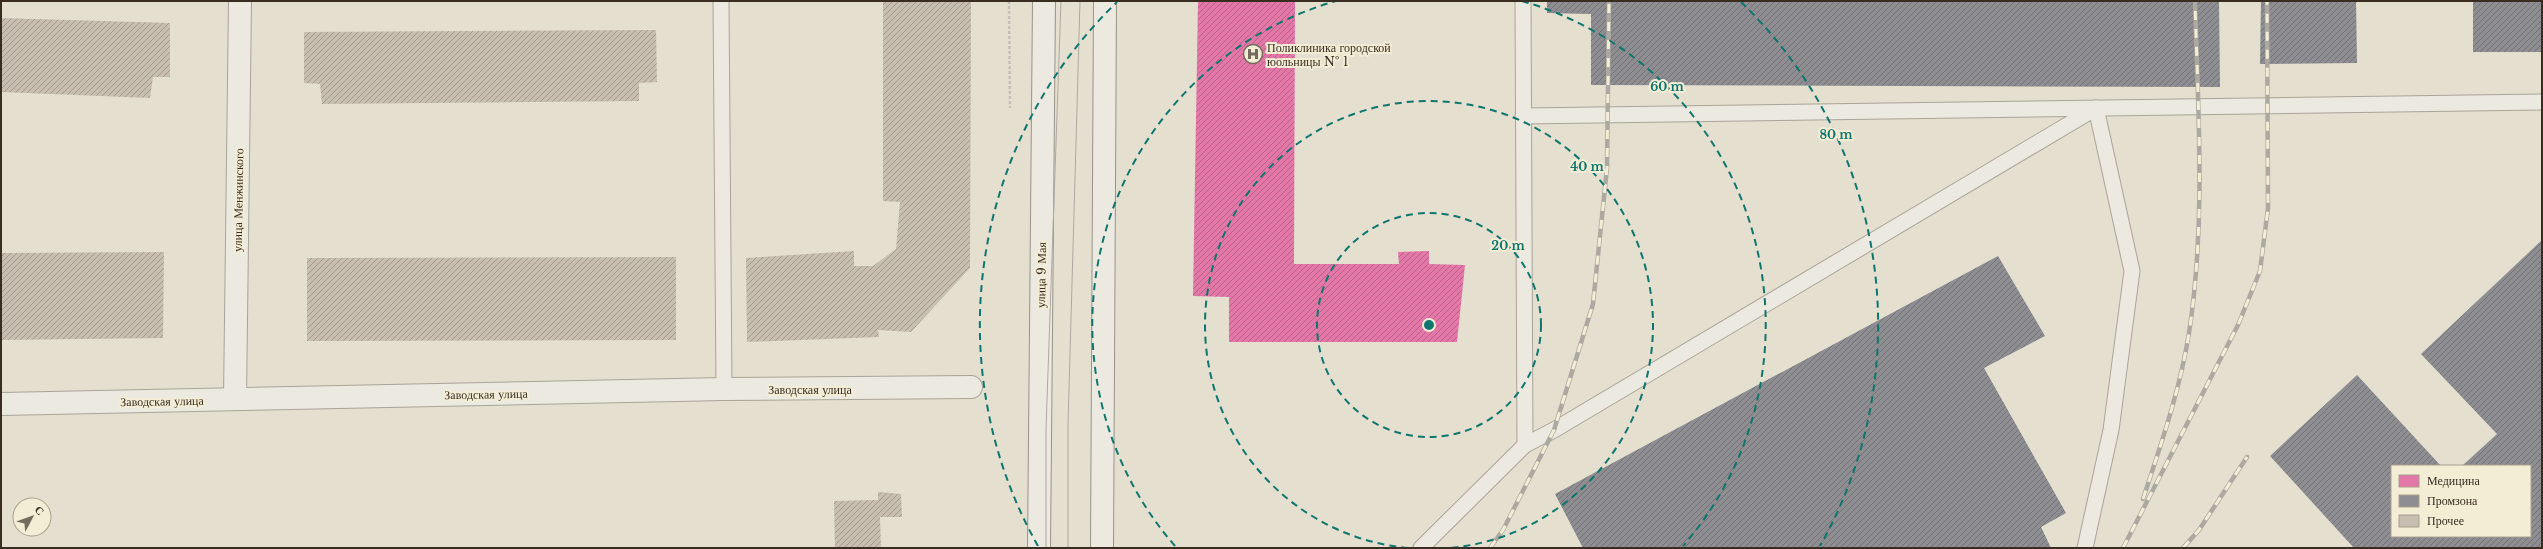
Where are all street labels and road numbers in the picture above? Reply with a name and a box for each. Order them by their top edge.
street label: улица Менжинского [230,148,246,252]
street label: улица 9 Мая [1033,242,1049,308]
street label: Заводская улица [768,382,852,397]
street label: Заводская улица [444,386,529,402]
street label: Заводская улица [120,393,205,409]

